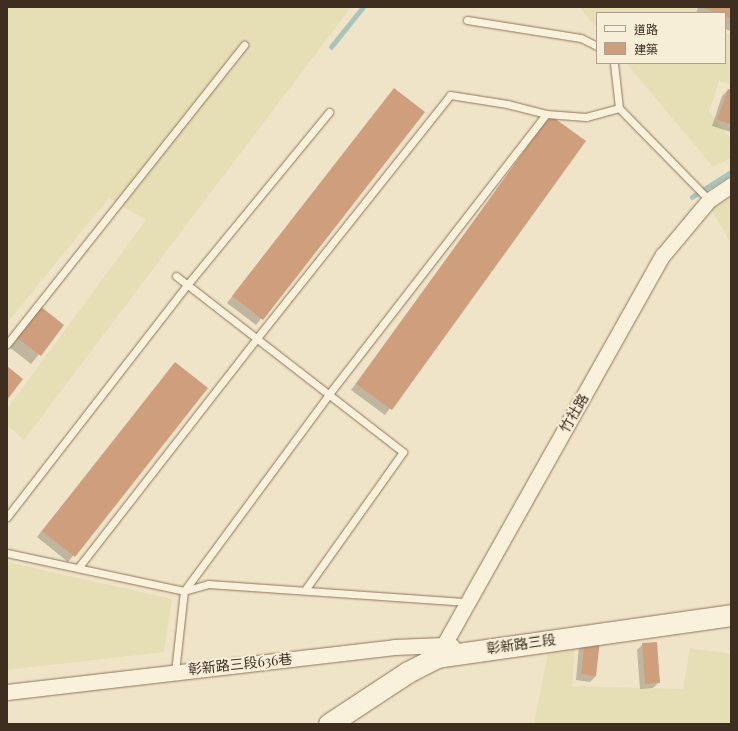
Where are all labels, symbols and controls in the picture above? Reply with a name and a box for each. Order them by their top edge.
legend [596,12,726,64]
text: 道路 [634,21,658,37]
text: 建築 [634,41,658,57]
street label: 竹社路 [556,391,592,435]
street label: 彰新路三段 [485,631,557,657]
street label: 彰新路三段636巷 [187,650,293,678]

